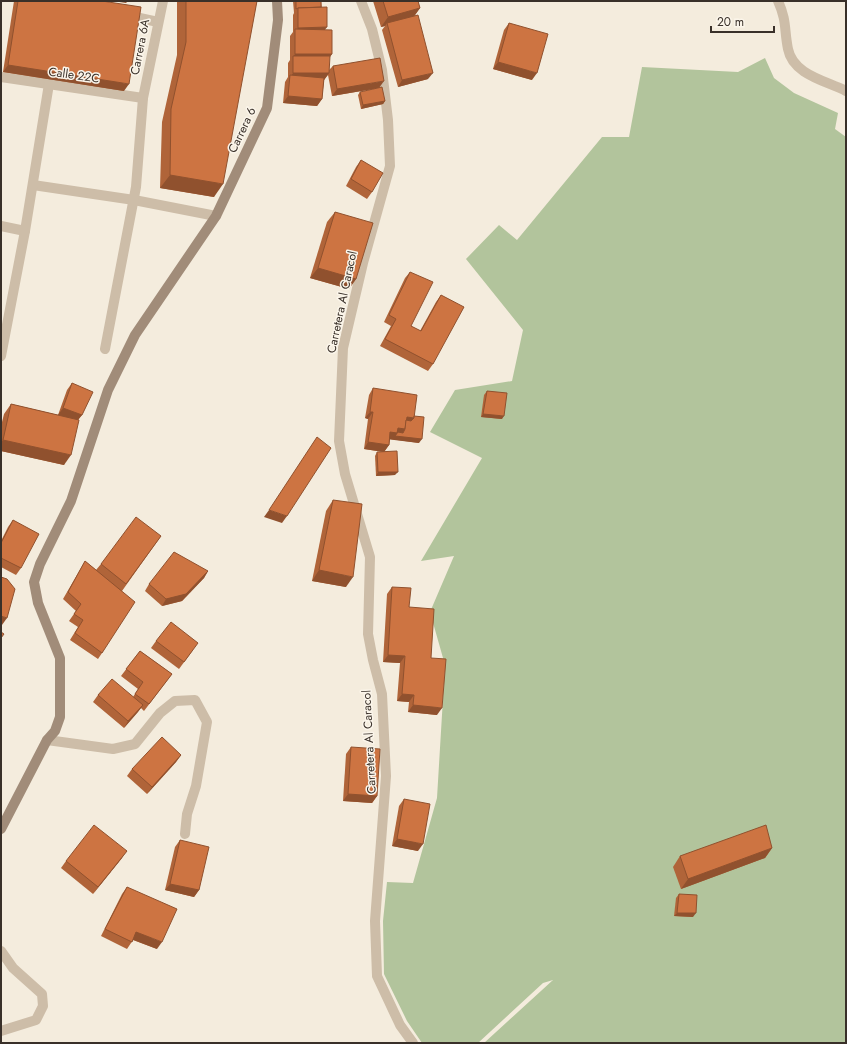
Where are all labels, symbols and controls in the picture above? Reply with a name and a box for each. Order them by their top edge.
scale bar [711,8,774,34]
text: 20 m [717,13,744,31]
street label: Carrera 6A [126,17,154,76]
street label: Calle 22C [47,63,101,87]
street label: Carrera 6 [224,104,260,156]
street label: Carretera Al Caracol [322,249,362,355]
street label: Carretera Al Caracol [357,690,381,794]

